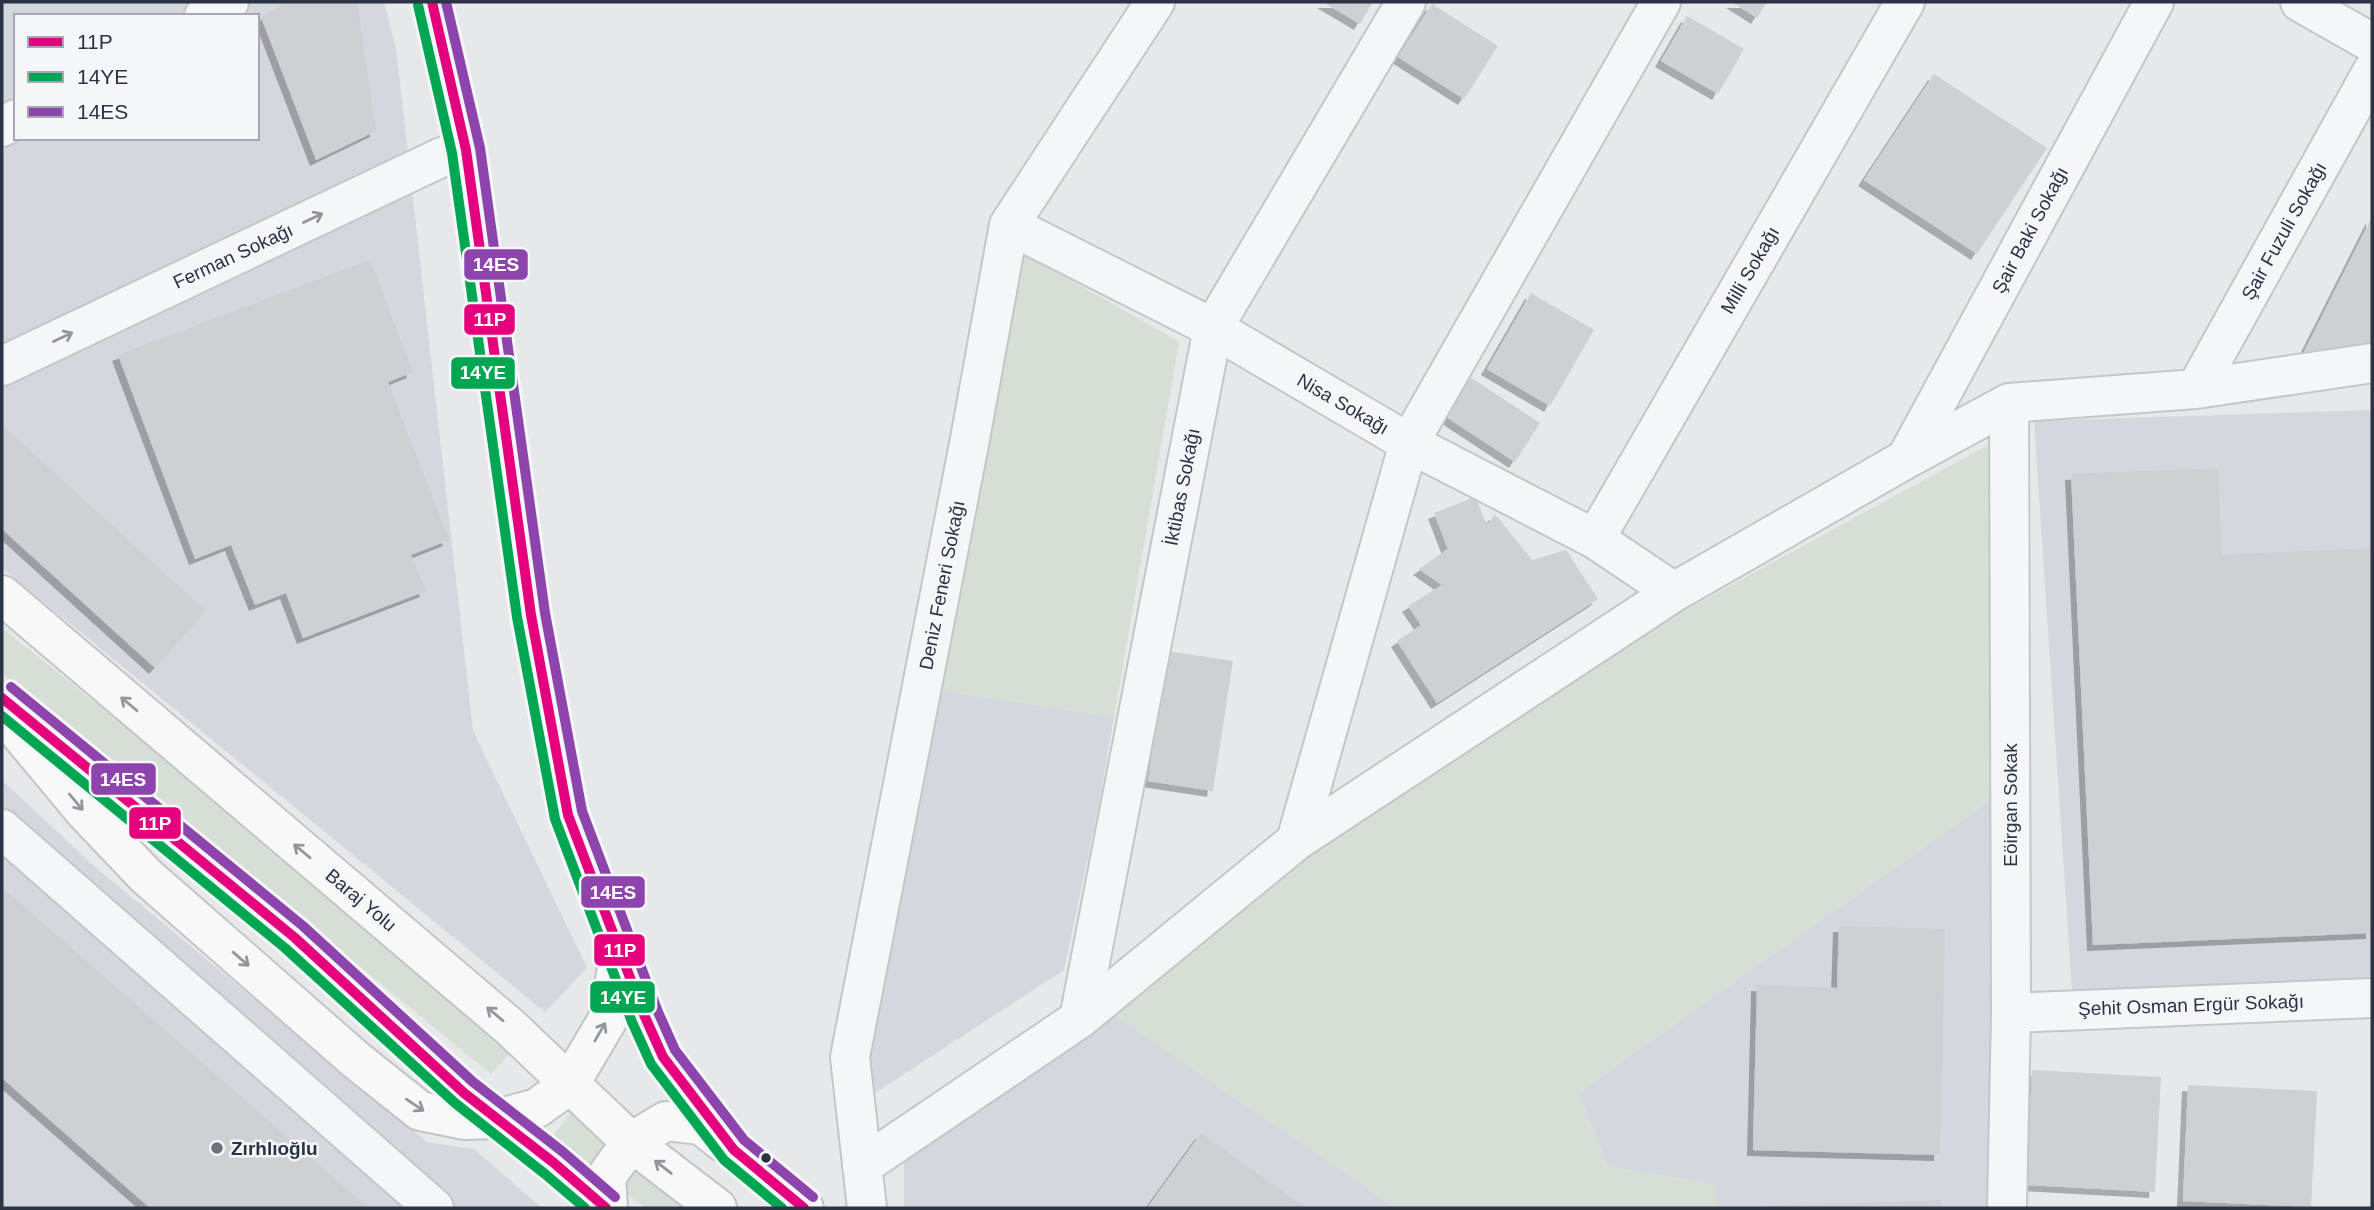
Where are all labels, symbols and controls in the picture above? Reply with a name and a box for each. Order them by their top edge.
legend [14,14,259,140]
text: 11P [77,30,113,53]
text: 14YE [77,65,128,88]
text: 14ES [77,100,128,123]
street label: Şair Fuzuli Sokağı [2237,158,2331,304]
street label: Şair Baki Sokağı [1988,163,2072,297]
one-way arrow [302,211,323,225]
street label: Ferman Sokağı [170,219,296,293]
street label: Milli Sokağı [1717,223,1783,317]
line badge: 14ES [463,248,529,281]
text: 14ES [473,254,519,275]
line badge: 11P [463,303,516,336]
text: 11P [474,309,507,330]
one-way arrow [52,330,73,343]
line badge: 14YE [450,356,516,390]
text: 14YE [460,362,506,383]
street label: Nisa Sokağı [1293,369,1393,439]
street label: İktibas Sokağı [1160,426,1204,548]
street label: Deniz Feneri Sokağı [915,498,969,672]
one-way arrow [120,696,138,712]
street label: Eöirgan Sokak [2000,743,2021,867]
line badge: 14ES [90,762,157,796]
text: 14ES [100,769,146,790]
one-way arrow [69,793,84,811]
line badge: 11P [128,806,182,840]
text: 11P [139,813,172,834]
one-way arrow [294,843,312,859]
street label: Baraj Yolu [321,864,401,936]
line badge: 14ES [580,875,646,909]
text: 14ES [590,882,636,903]
line badge: 11P [593,933,646,967]
text: 11P [604,940,637,961]
one-way arrow [232,951,250,967]
line badge: 14YE [589,980,656,1014]
text: 14YE [600,987,646,1008]
street label: Şehit Osman Ergür Sokağı [2078,991,2304,1019]
one-way arrow [486,1006,504,1022]
one-way arrow [593,1023,607,1043]
one-way arrow [405,1098,424,1112]
place label: Zırhlıoğlu [231,1138,318,1159]
marker: Zırhlıoğlu [209,1140,225,1156]
unlabelled marker [759,1151,773,1165]
one-way arrow [654,1159,673,1174]

